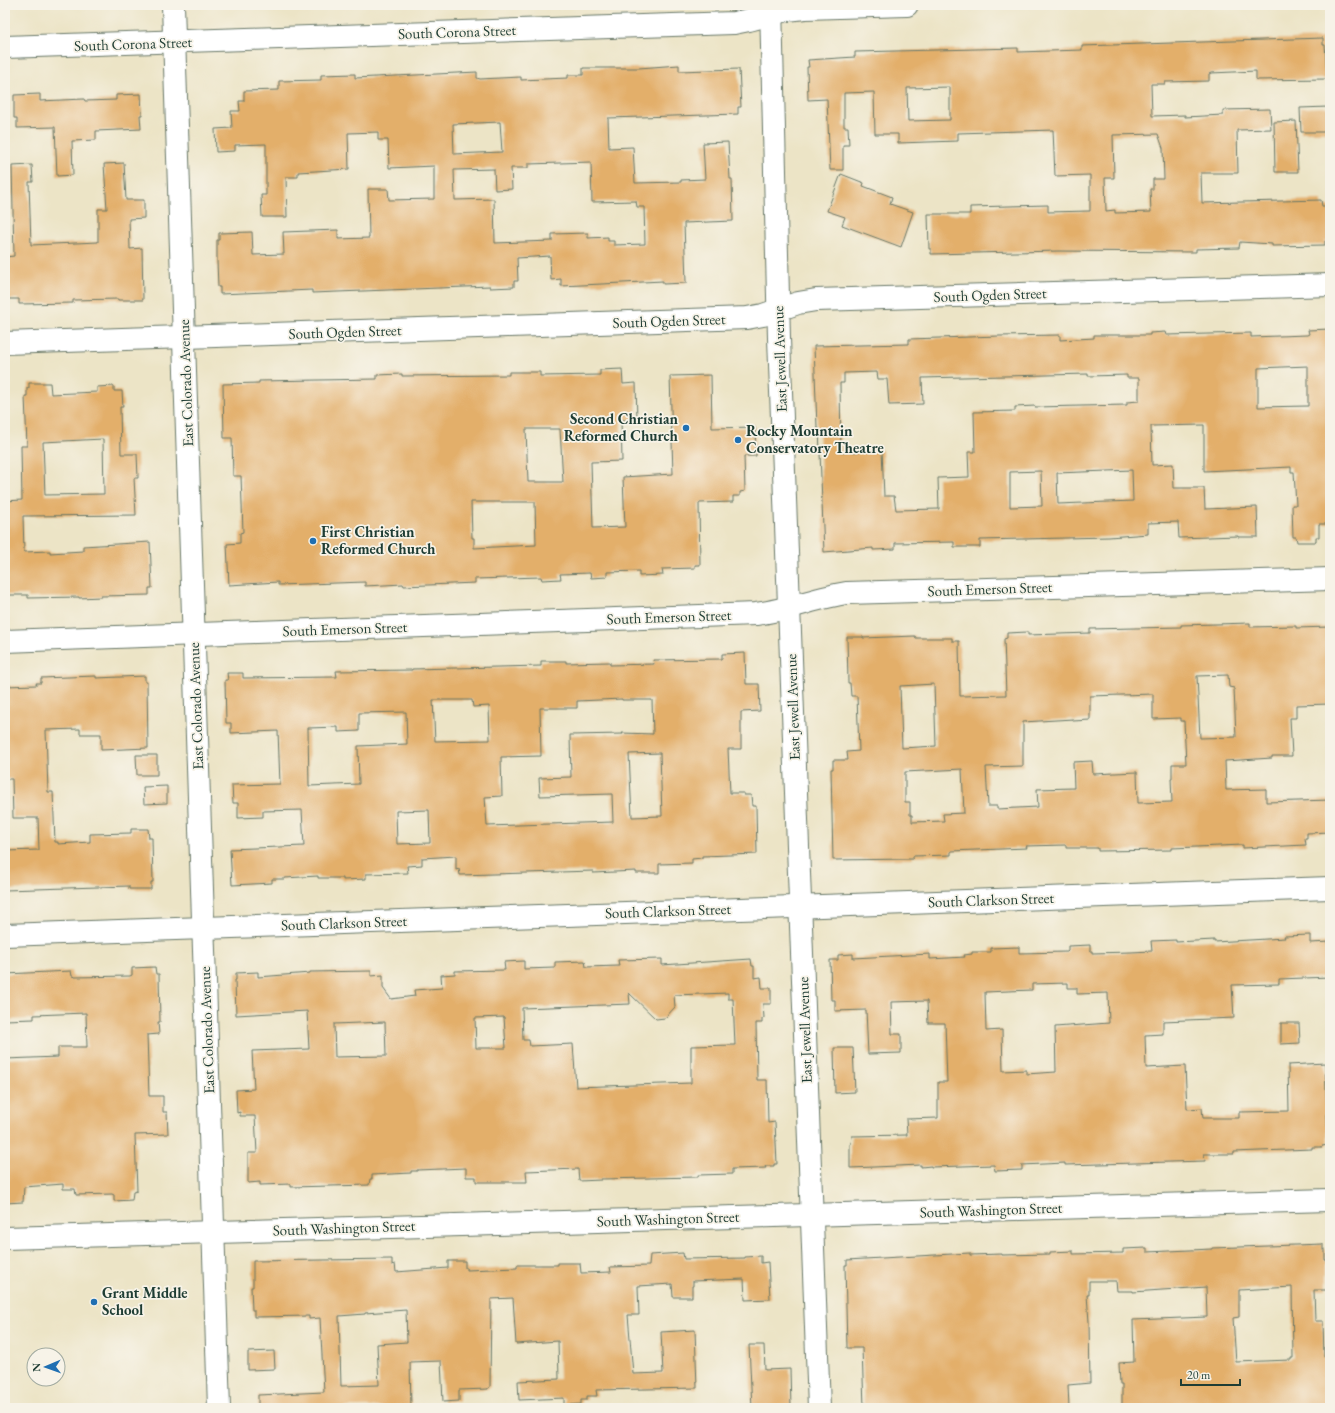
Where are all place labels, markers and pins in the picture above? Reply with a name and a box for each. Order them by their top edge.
place label: Second Christian Reformed Church [564,409,679,445]
place label: Rocky Mountain Conservatory Theatre [746,421,884,457]
marker: Second Christian Reformed Church [681,423,691,433]
marker: Rocky Mountain Conservatory Theatre [733,435,743,445]
place label: First Christian Reformed Church [321,522,436,558]
marker: First Christian Reformed Church [308,536,318,546]
place label: Grant Middle School [102,1283,188,1319]
marker: Grant Middle School [89,1297,99,1307]

